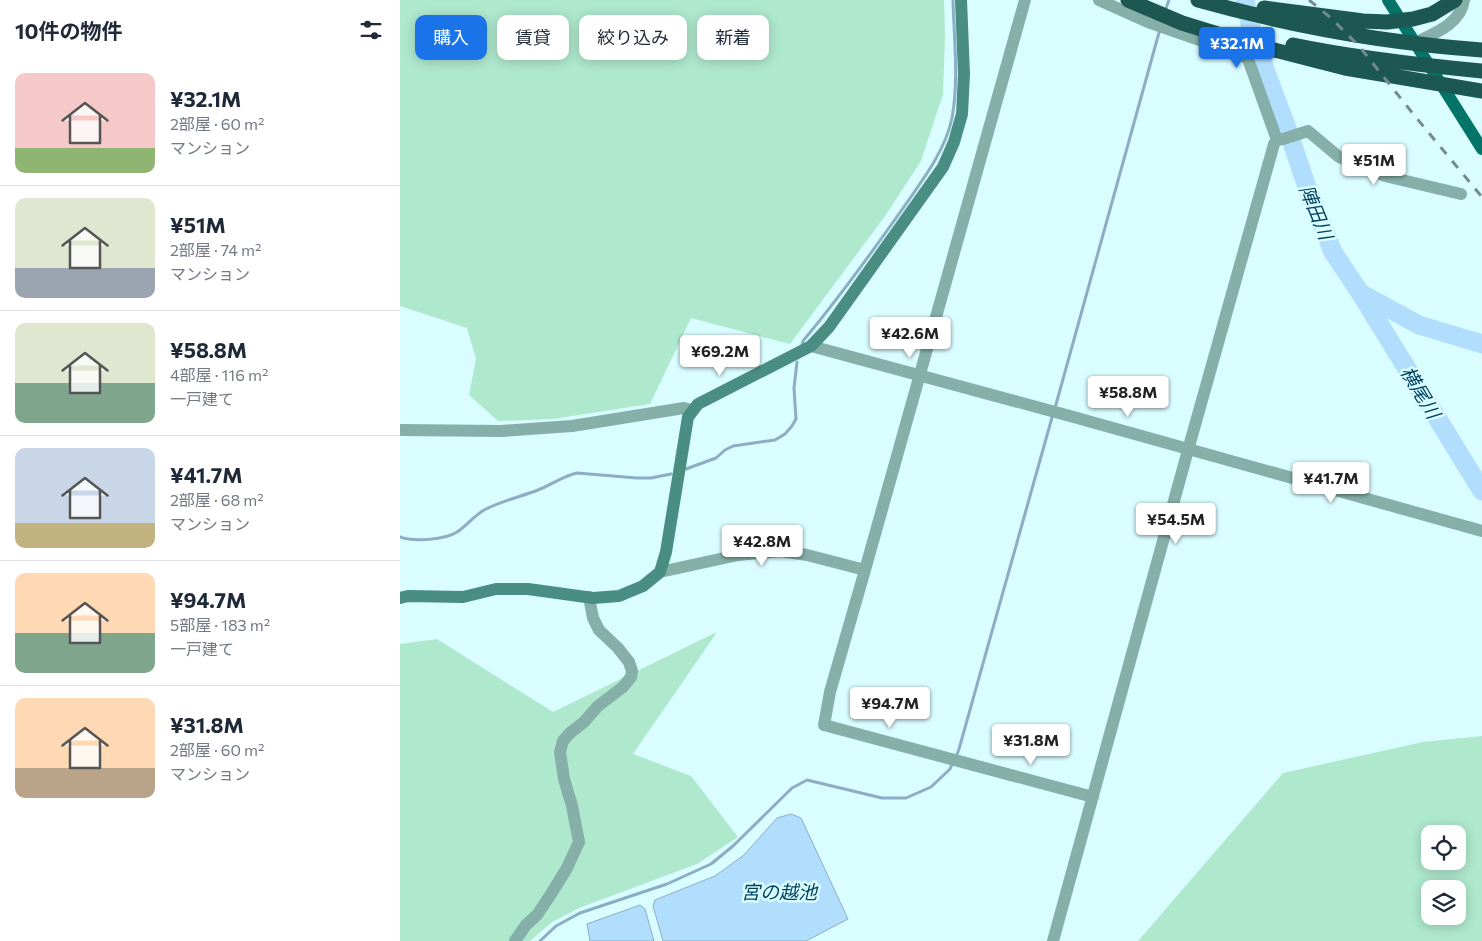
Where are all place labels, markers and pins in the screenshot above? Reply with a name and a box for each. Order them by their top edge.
pin: ¥32.1M [1196,27,1278,69]
pin: ¥51M [1344,144,1404,186]
pin: ¥42.6M [869,316,951,359]
pin: ¥69.2M [679,334,761,377]
pin: ¥58.8M [1087,376,1169,418]
pin: ¥41.7M [1290,462,1372,504]
pin: ¥54.5M [1135,502,1217,545]
pin: ¥42.8M [721,524,803,567]
pin: ¥94.7M [849,686,931,729]
pin: ¥31.8M [990,724,1072,766]

